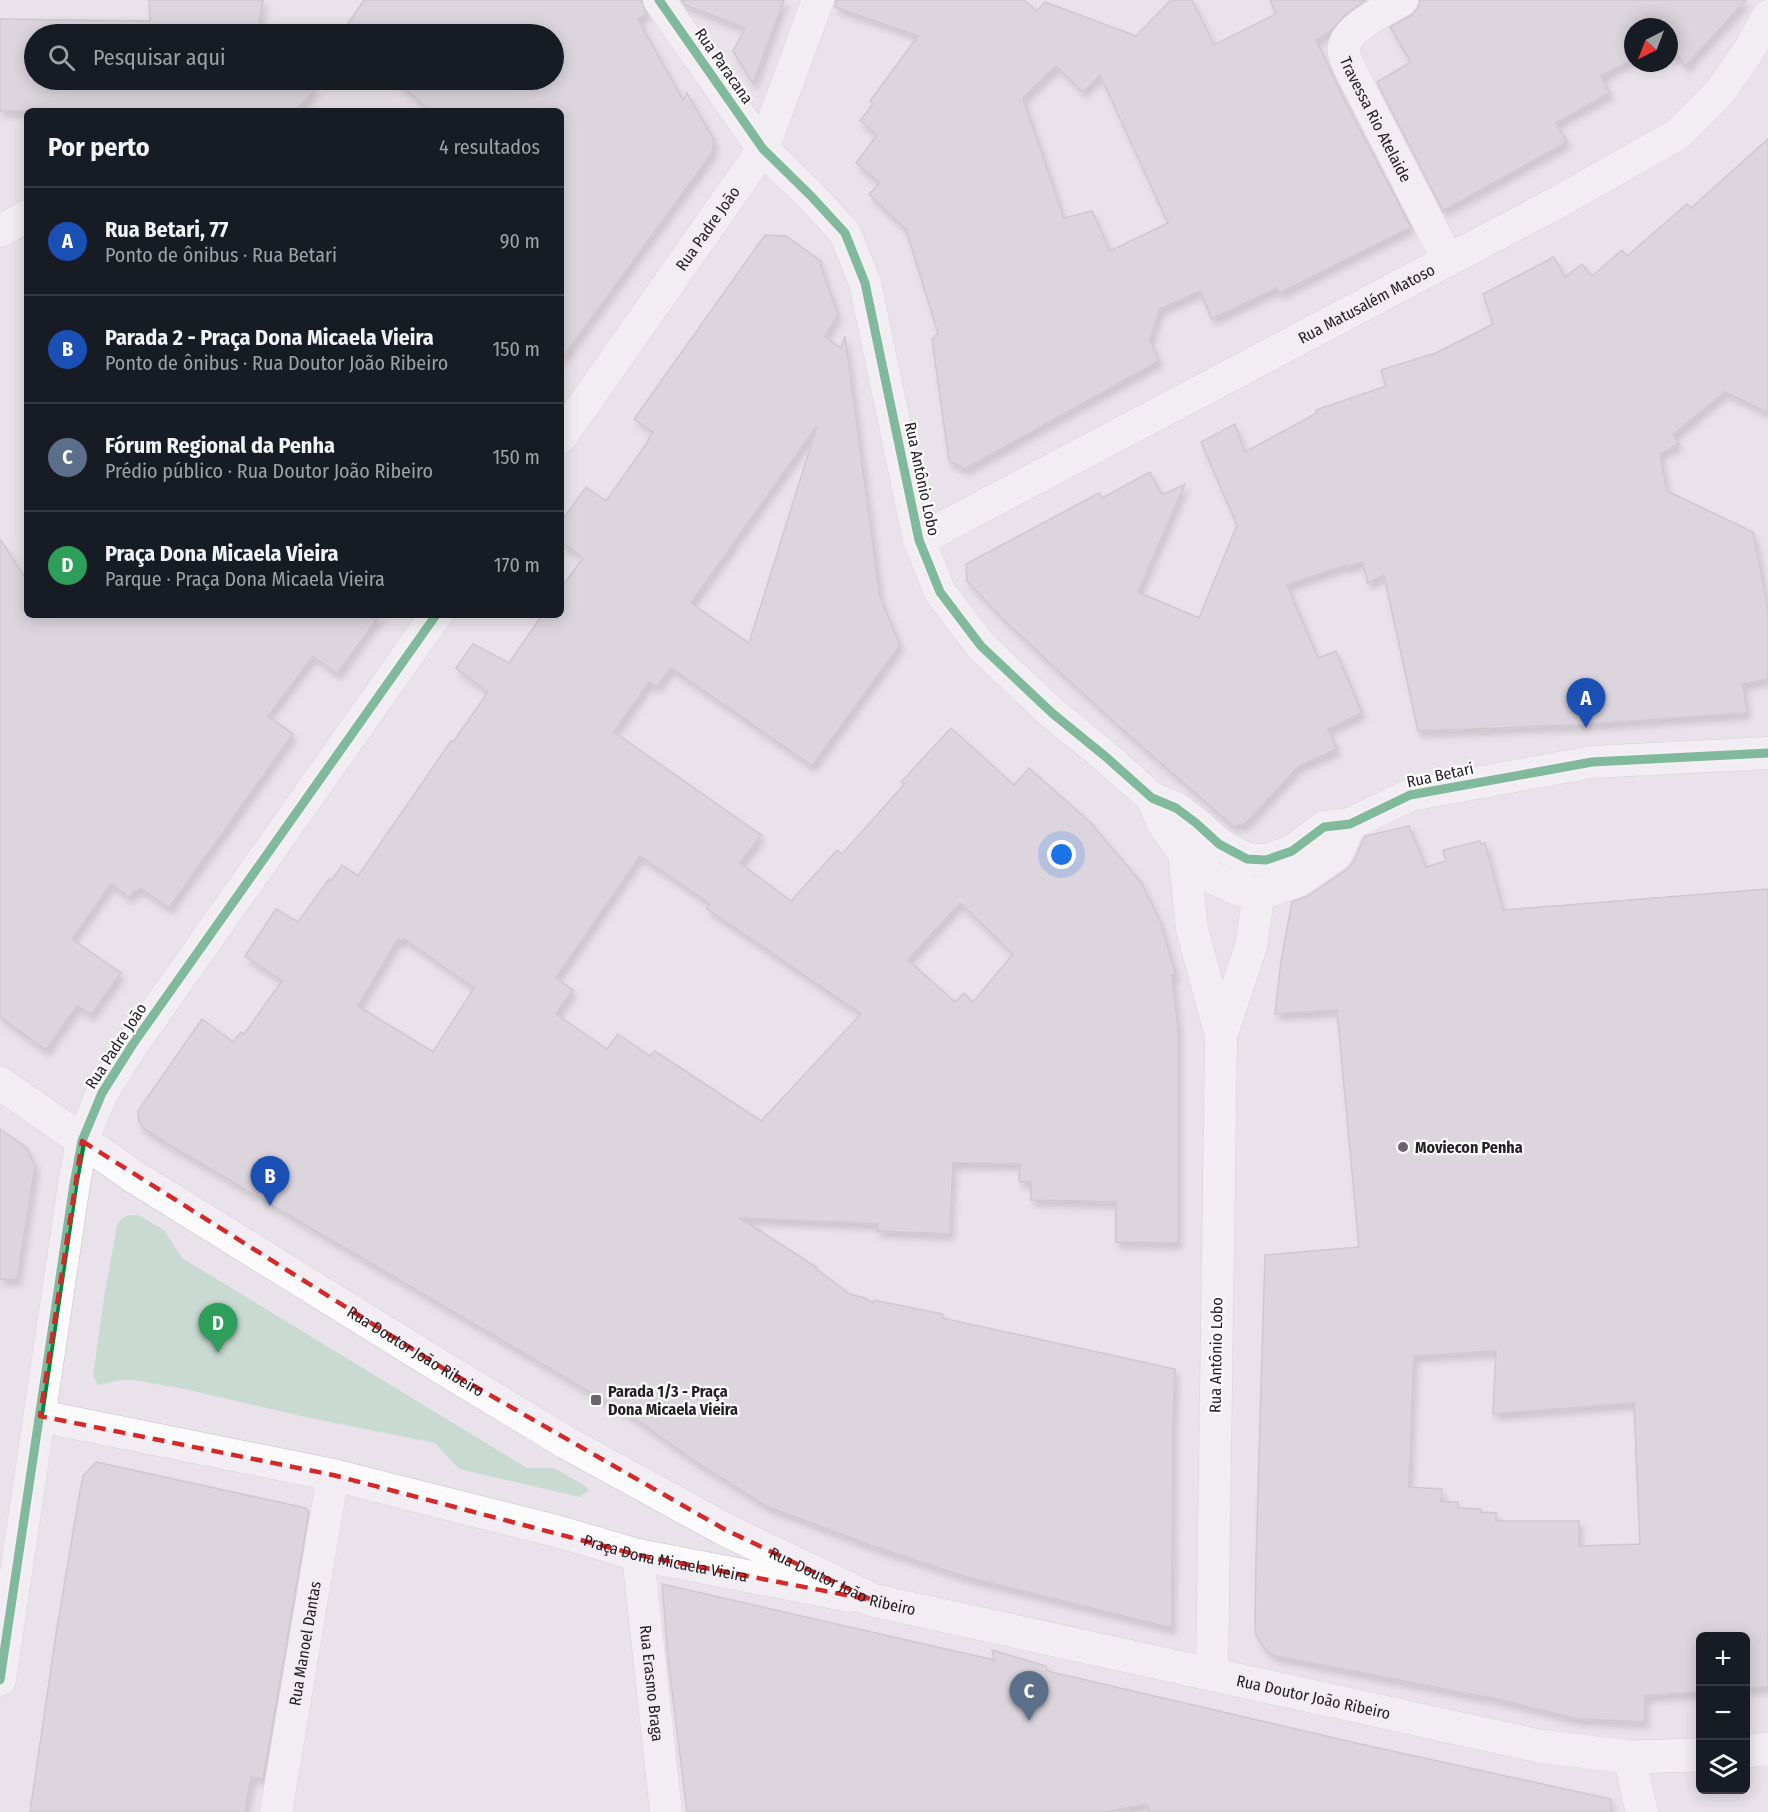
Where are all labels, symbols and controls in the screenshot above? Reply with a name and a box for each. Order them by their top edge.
north arrow [1624,18,1678,72]
search box [24,24,564,90]
street label: Rua Paracana [691,25,757,108]
icon: search [45,41,78,74]
text: Pesquisar aqui [93,44,225,71]
street label: Travessa Rio Atelaide [1336,54,1416,185]
text: Por perto [48,132,150,163]
text: 4 resultados [439,135,540,159]
street label: Rua Padre João [671,182,743,274]
text: Rua Betari, 77 [105,216,228,243]
text: A [62,229,73,253]
text: 90 m [500,229,540,253]
text: Ponto de ônibus · Rua Betari [105,243,337,267]
street label: Rua Matusalém Matoso [1295,260,1438,347]
text: Parada 2 - Praça Dona Micaela Vieira [105,324,434,351]
text: B [62,337,73,361]
text: 150 m [493,337,540,361]
text: Ponto de ônibus · Rua Doutor João Ribeiro [105,351,448,375]
street label: Rua Antônio Lobo [901,420,943,538]
text: Fórum Regional da Penha [105,432,335,459]
text: C [62,445,73,469]
text: 150 m [493,445,540,469]
text: Prédio público · Rua Doutor João Ribeiro [105,459,433,483]
text: Praça Dona Micaela Vieira [105,540,339,567]
text: D [62,553,73,577]
text: 170 m [494,553,540,577]
text: Parque · Praça Dona Micaela Vieira [105,567,385,591]
pin: A [1566,678,1606,728]
street label: Rua Betari [1405,759,1475,791]
your location [1047,840,1076,869]
street label: Rua Padre João [81,1000,151,1092]
place label: Moviecon Penha [1415,1138,1523,1157]
marker: Moviecon Penha [1396,1140,1410,1154]
pin: B [250,1156,290,1206]
street label: Rua Antônio Lobo [1205,1297,1227,1413]
street label: Rua Doutor João Ribeiro [344,1302,488,1400]
pin: D [198,1304,238,1353]
place label: Parada 1/3 - Praça Dona Micaela Vieira [608,1382,738,1419]
marker: Parada 1/3 - Praça Dona Micaela Vieira [589,1393,603,1407]
street label: Praça Dona Micaela Vieira [581,1530,750,1586]
street label: Rua Doutor João Ribeiro [766,1543,918,1619]
street label: Rua Manoel Dantas [285,1580,324,1707]
street label: Rua Erasmo Braga [636,1624,668,1743]
map controls [1696,1632,1750,1794]
button: + [1696,1632,1750,1686]
street label: Rua Doutor João Ribeiro [1235,1671,1392,1723]
pin: C [1010,1672,1048,1721]
button: − [1696,1686,1750,1740]
button: layers [1696,1740,1750,1794]

